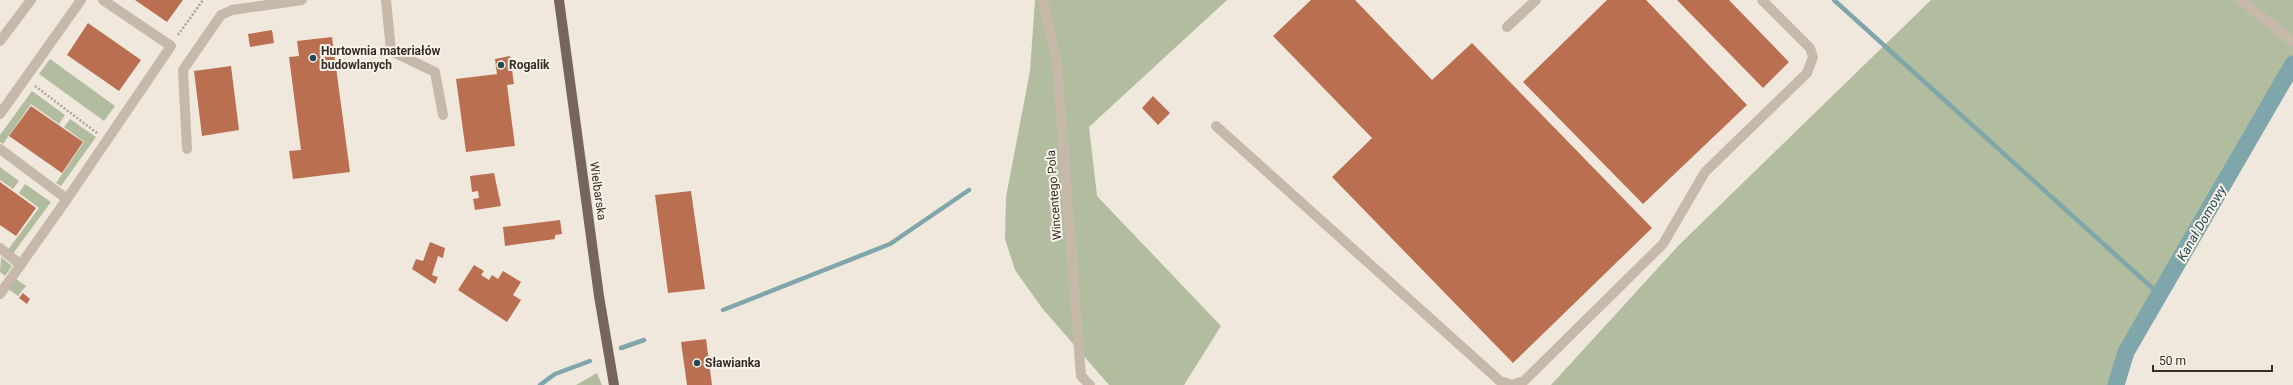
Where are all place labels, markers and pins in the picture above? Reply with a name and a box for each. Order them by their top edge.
place label: Hurtownia materiałów budowlanych [321,44,440,72]
marker: Hurtownia materiałów budowlanych [308,53,318,63]
place label: Rogalik [509,58,550,72]
marker: Rogalik [496,60,506,70]
place label: Sławianka [705,356,761,370]
marker: Sławianka [692,358,702,368]

